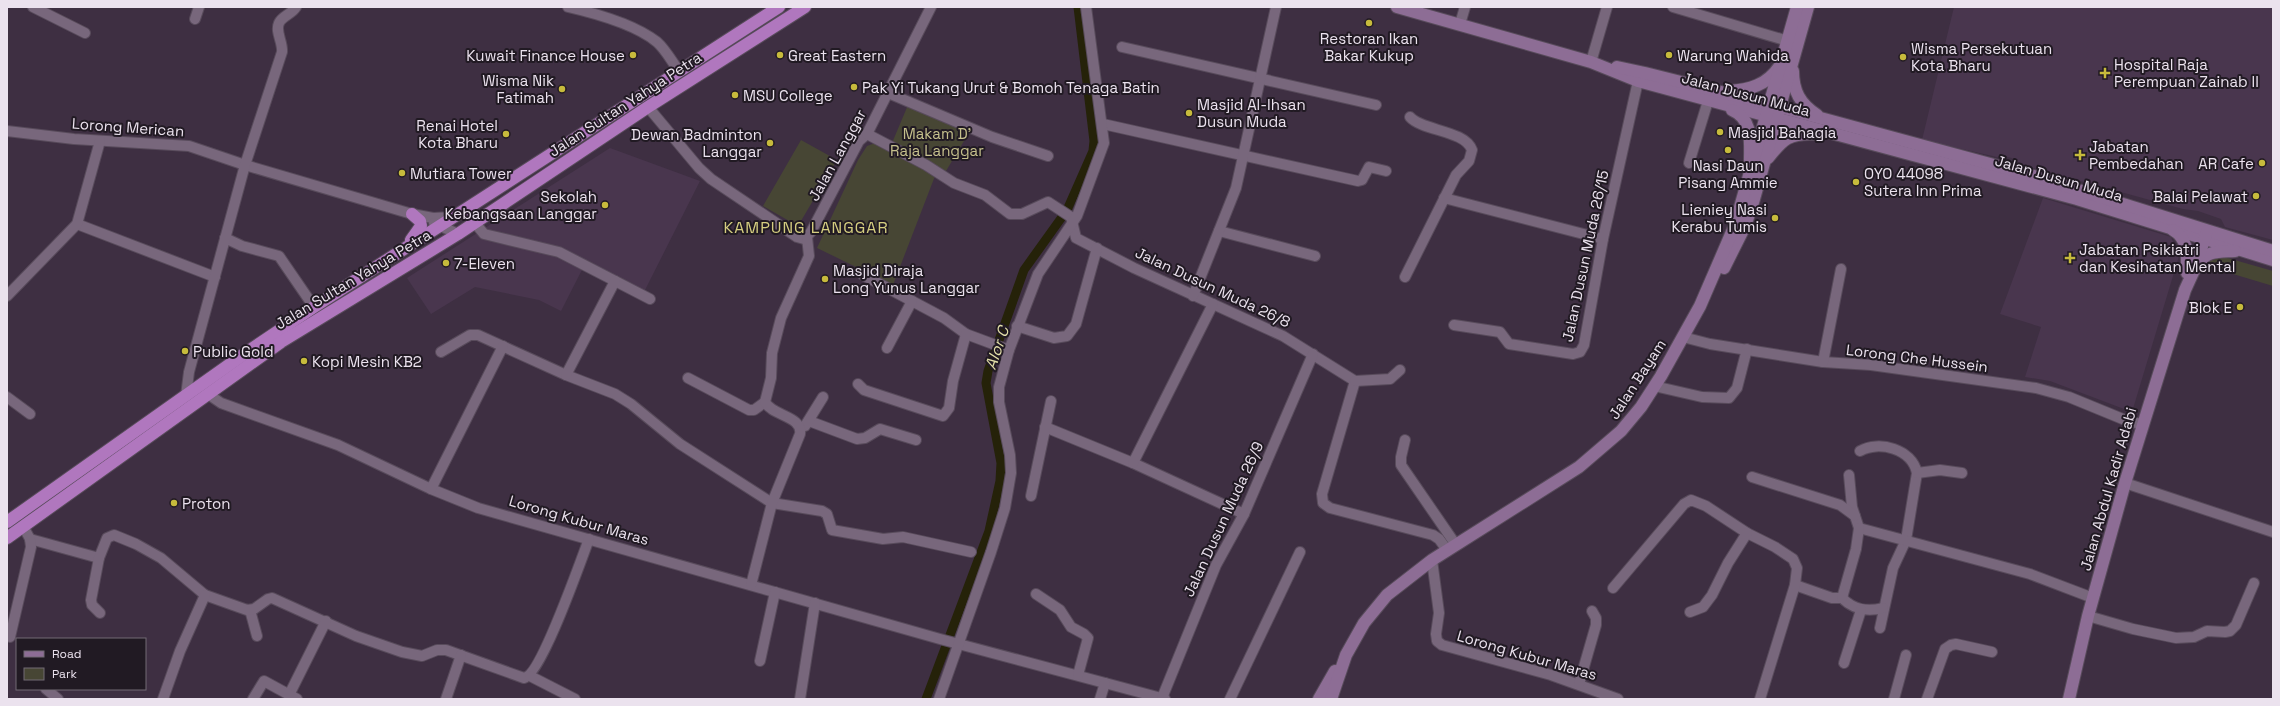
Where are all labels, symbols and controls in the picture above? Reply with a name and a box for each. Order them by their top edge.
marker: Restoran Ikan Bakar Kukup [1364,18,1374,28]
place label: Restoran Ikan Bakar Kukup [1320,29,1418,65]
place label: Wisma Persekutuan Kota Bharu [1911,39,2052,75]
place label: Kuwait Finance House [466,46,625,65]
place label: Great Eastern [788,46,886,65]
place label: Warung Wahida [1677,46,1789,65]
street label: Jalan Sultan Yahya Petra [545,47,705,161]
marker: Kuwait Finance House [628,50,638,60]
marker: Great Eastern [775,50,785,60]
marker: Warung Wahida [1664,50,1674,60]
marker: Wisma Persekutuan Kota Bharu [1898,52,1908,62]
place label: Hospital Raja Perempuan Zainab II [2114,55,2259,91]
marker: Hospital Raja Perempuan Zainab II [2099,67,2111,79]
street label: Jalan Dusun Muda [1680,68,1813,120]
place label: Wisma Nik Fatimah [482,71,554,107]
place label: Pak Yi Tukang Urut & Bomoh Tenaga Batin [862,78,1160,97]
marker: Pak Yi Tukang Urut & Bomoh Tenaga Batin [849,82,859,92]
marker: Wisma Nik Fatimah [557,84,567,94]
place label: MSU College [743,86,833,105]
marker: MSU College [730,90,740,100]
place label: Masjid Al-Ihsan Dusun Muda [1197,95,1306,131]
street label: Jalan Langgar [804,105,870,204]
marker: Masjid Al-Ihsan Dusun Muda [1184,108,1194,118]
street label: Lorong Merican [71,114,185,140]
place label: Renai Hotel Kota Bharu [416,116,498,152]
place label: Masjid Bahagia [1728,123,1837,142]
park label: Makam D' Raja Langgar [890,124,984,160]
place label: Dewan Badminton Langgar [631,125,762,161]
marker: Masjid Bahagia [1715,127,1725,137]
marker: Renai Hotel Kota Bharu [501,129,511,139]
place label: Jabatan Pembedahan [2089,137,2183,173]
marker: Dewan Badminton Langgar [765,138,775,148]
marker: Nasi Daun Pisang Ammie [1723,145,1733,155]
marker: Jabatan Pembedahan [2074,149,2086,161]
street label: Jalan Dusun Muda [1993,151,2126,205]
place label: AR Cafe [2198,154,2254,173]
place label: Nasi Daun Pisang Ammie [1678,156,1778,192]
marker: AR Cafe [2257,158,2267,168]
place label: Mutiara Tower [410,164,512,183]
place label: OYO 44098 Sutera Inn Prima [1864,164,1982,200]
marker: Mutiara Tower [397,168,407,178]
street label: Jalan Dusun Muda 26/15 [1558,168,1612,344]
marker: OYO 44098 Sutera Inn Prima [1851,177,1861,187]
place label: Sekolah Kebangsaan Langgar [444,187,597,223]
place label: Balai Pelawat [2153,187,2248,206]
marker: Balai Pelawat [2251,191,2261,201]
marker: Sekolah Kebangsaan Langgar [600,200,610,210]
place label: Lieniey Nasi Kerabu Tumis [1672,200,1767,236]
marker: Lieniey Nasi Kerabu Tumis [1770,213,1780,223]
district label: KAMPUNG LANGGAR [724,217,888,238]
street label: Jalan Sultan Yahya Petra [272,225,435,333]
place label: Jabatan Psikiatri dan Kesihatan Mental [2079,240,2236,276]
street label: Jalan Dusun Muda 26/8 [1132,243,1294,331]
marker: Jabatan Psikiatri dan Kesihatan Mental [2064,252,2076,264]
place label: 7-Eleven [454,254,515,273]
marker: 7-Eleven [441,258,451,268]
place label: Masjid Diraja Long Yunus Langgar [833,261,980,297]
marker: Masjid Diraja Long Yunus Langgar [820,274,830,284]
place label: Blok E [2189,298,2232,317]
marker: Blok E [2235,302,2245,312]
water label: Alor C [980,322,1015,372]
street label: Jalan Bayam [1604,335,1670,423]
street label: Lorong Che Hussein [1845,340,1989,376]
place label: Public Gold [193,342,274,361]
marker: Public Gold [180,346,190,356]
place label: Kopi Mesin KB2 [312,352,422,371]
marker: Kopi Mesin KB2 [299,356,309,366]
street label: Jalan Abdul Kadir Adabi [2076,405,2140,573]
street label: Jalan Dusun Muda 26/9 [1179,438,1267,600]
street label: Lorong Kubur Maras [507,491,651,549]
place label: Proton [182,494,230,513]
marker: Proton [169,498,179,508]
street label: Lorong Kubur Maras [1455,626,1599,684]
legend [16,638,146,690]
text: Road [52,646,81,662]
text: Park [52,666,77,682]

